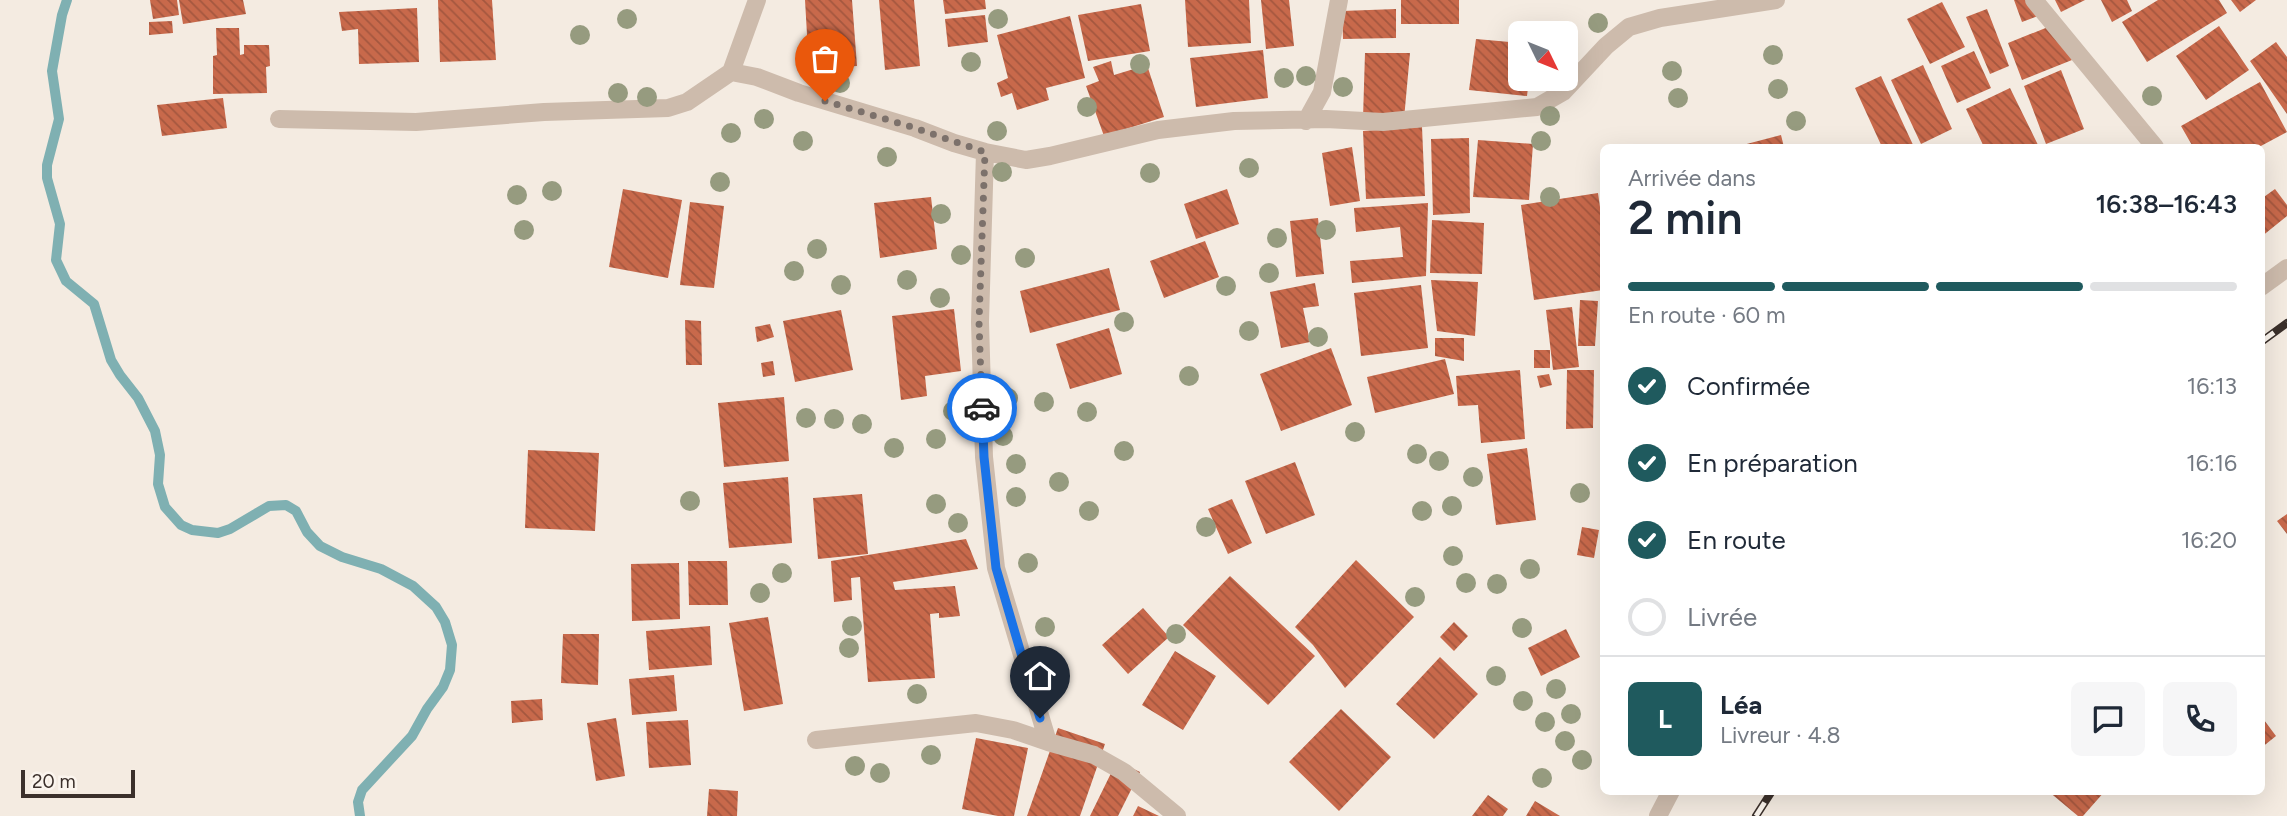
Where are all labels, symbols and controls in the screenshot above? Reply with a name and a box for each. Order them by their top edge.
north arrow [1508,21,1578,91]
map controls [1508,21,1578,91]
pin [795,29,855,101]
icon: bag [806,40,844,78]
text: Arrivée dans [1628,164,1756,192]
text: 16:38–16:43 [2095,188,2237,220]
text: 2 min [1628,190,1743,246]
text: En route · 60 m [1628,301,1786,329]
icon: check [1628,367,1666,405]
text: Confirmée [1687,370,1810,402]
text: 16:13 [2187,372,2237,400]
courier [947,373,1017,443]
icon: car [963,389,1001,427]
icon: check [1628,444,1666,482]
text: En préparation [1687,447,1858,479]
text: 16:16 [2186,449,2237,477]
icon: check [1628,521,1666,559]
text: En route [1687,524,1786,556]
text: 16:20 [2181,526,2237,554]
text: Livrée [1687,601,1757,633]
pin [1010,646,1070,718]
icon: home [1021,657,1059,695]
button: chat [2071,682,2145,756]
button: phone [2163,682,2237,756]
text: Léa [1720,689,1762,721]
text: L [1658,703,1672,735]
text: Livreur · 4.8 [1720,721,1841,749]
scale bar [21,767,135,799]
text: 20 m [32,770,76,793]

